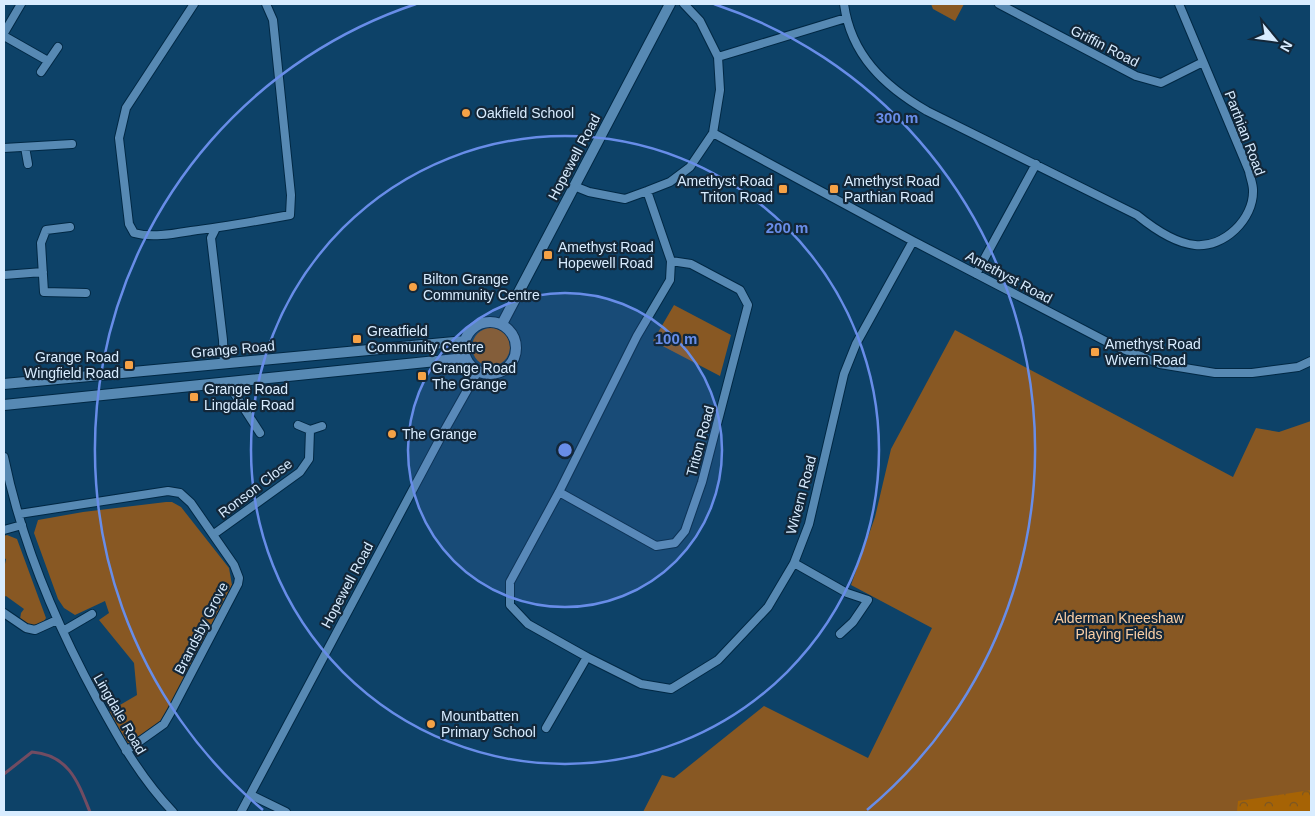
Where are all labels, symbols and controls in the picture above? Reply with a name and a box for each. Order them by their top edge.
north arrow [1250,15,1300,65]
street label: Griffin Road [1068,22,1142,70]
text: N [1277,38,1296,55]
street label: Parthian Road [1221,88,1269,178]
place label: Oakfield School [476,105,574,121]
marker: Oakfield School [460,107,472,119]
text: 300 m [876,109,918,126]
street label: Hopewell Road [545,111,603,203]
place label: Amethyst Road Triton Road [677,173,773,205]
place label: Amethyst Road Parthian Road [844,173,940,205]
marker: Amethyst Road Triton Road [777,183,789,195]
marker: Amethyst Road Parthian Road [828,183,840,195]
text: 200 m [766,219,808,236]
place label: Amethyst Road Hopewell Road [558,239,654,271]
street label: Amethyst Road [963,247,1055,307]
marker: Amethyst Road Hopewell Road [542,249,554,261]
place label: Bilton Grange Community Centre [423,271,540,303]
marker: Bilton Grange Community Centre [407,281,419,293]
place label: Greatfield Community Centre [367,323,484,355]
text: 100 m [655,330,697,347]
marker: Greatfield Community Centre [351,333,363,345]
place label: Amethyst Road Wivern Road [1105,336,1201,368]
street label: Grange Road [190,337,276,361]
marker: Amethyst Road Wivern Road [1089,346,1101,358]
place label: Grange Road Wingfield Road [24,349,119,381]
marker: Grange Road Wingfield Road [123,359,135,371]
place label: Grange Road The Grange [432,360,516,392]
marker: Grange Road The Grange [416,370,428,382]
place label: Grange Road Lingdale Road [204,381,294,413]
marker: Grange Road Lingdale Road [188,391,200,403]
street label: Triton Road [683,404,717,478]
place label: The Grange [402,426,477,442]
marker: The Grange [386,428,398,440]
centre of rings [556,441,574,459]
street label: Wivern Road [783,454,819,536]
street label: Ronson Close [215,455,295,521]
street label: Hopewell Road [318,539,376,631]
street label: Brandsby Grove [171,579,231,677]
park label: Alderman Kneeshaw Playing Fields [1054,610,1184,642]
street label: Lingdale Road [90,671,150,757]
place label: Mountbatten Primary School [441,708,536,740]
marker: Mountbatten Primary School [425,718,437,730]

